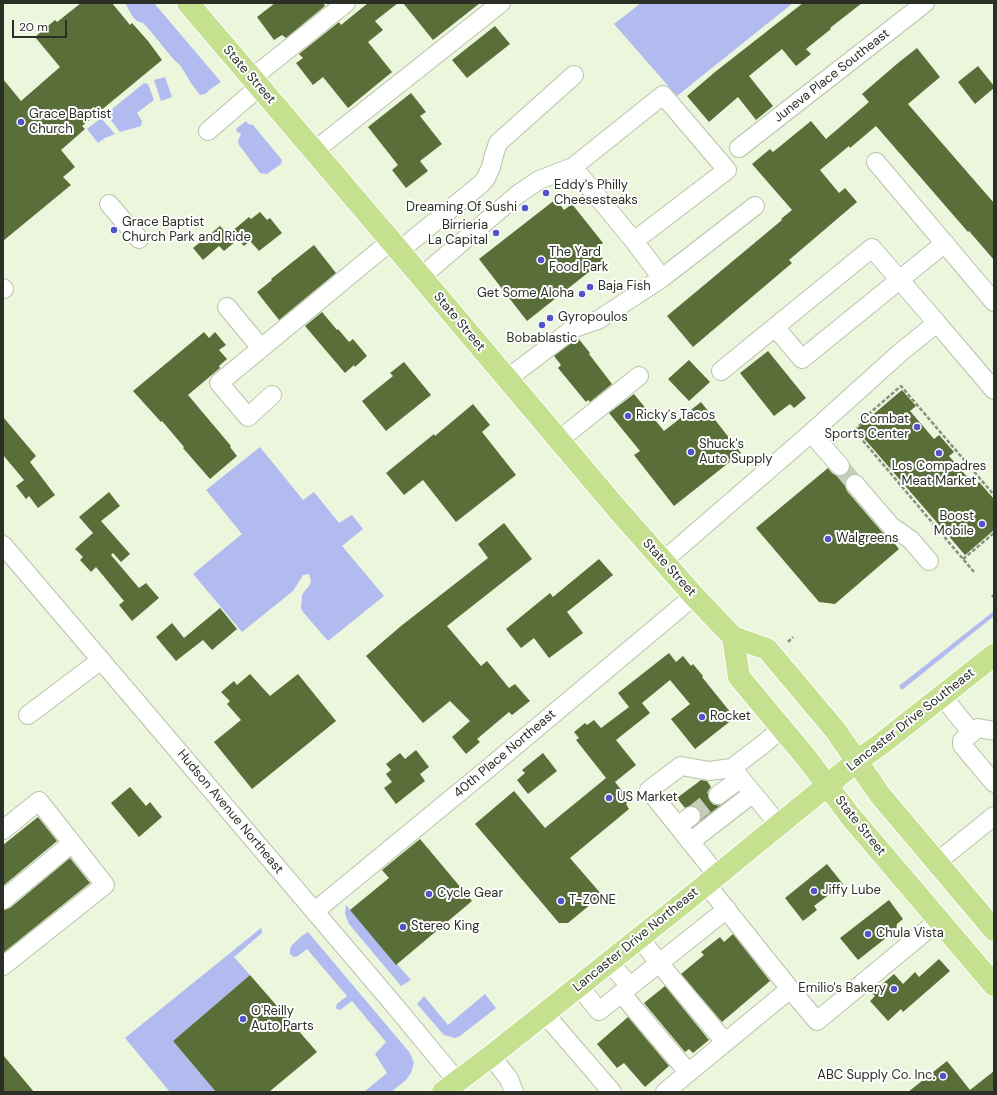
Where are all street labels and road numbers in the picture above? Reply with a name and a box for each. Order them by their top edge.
street label: Juneva Place Southeast [771,26,893,126]
street label: State Street [219,43,279,107]
street label: State Street [430,289,488,355]
street label: State Street [639,536,699,600]
street label: Lancaster Drive Southeast [844,665,978,775]
street label: 40th Place Northeast [451,707,559,801]
street label: Hudson Avenue Northeast [174,747,286,877]
street label: State Street [831,793,889,859]
street label: Lancaster Drive Northeast [570,885,702,995]

